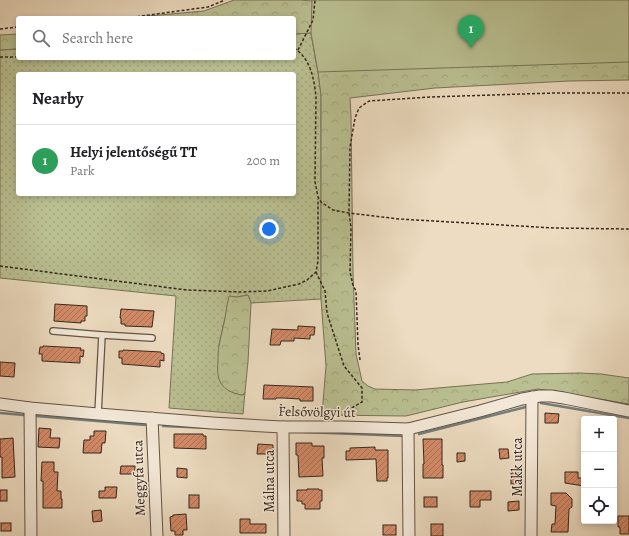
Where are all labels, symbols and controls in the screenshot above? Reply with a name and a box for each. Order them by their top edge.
pin: 1 [458,15,484,48]
search box [16,16,296,60]
icon: search [30,27,52,49]
text: Search here [62,28,133,48]
text: Nearby [32,87,83,110]
text: Helyi jelentőségű TT [70,142,197,162]
text: 1 [43,152,47,169]
text: 200 m [247,152,280,169]
text: Park [70,162,94,179]
your location [259,219,279,239]
street label: Felsővölgyi út [278,402,356,422]
map controls [581,416,617,524]
button: + [581,416,617,452]
street label: Makk utca [508,437,527,497]
street label: Meggyfa utca [128,439,150,516]
street label: Málna utca [260,449,279,513]
button: − [581,452,617,488]
button: locate [581,488,617,524]

